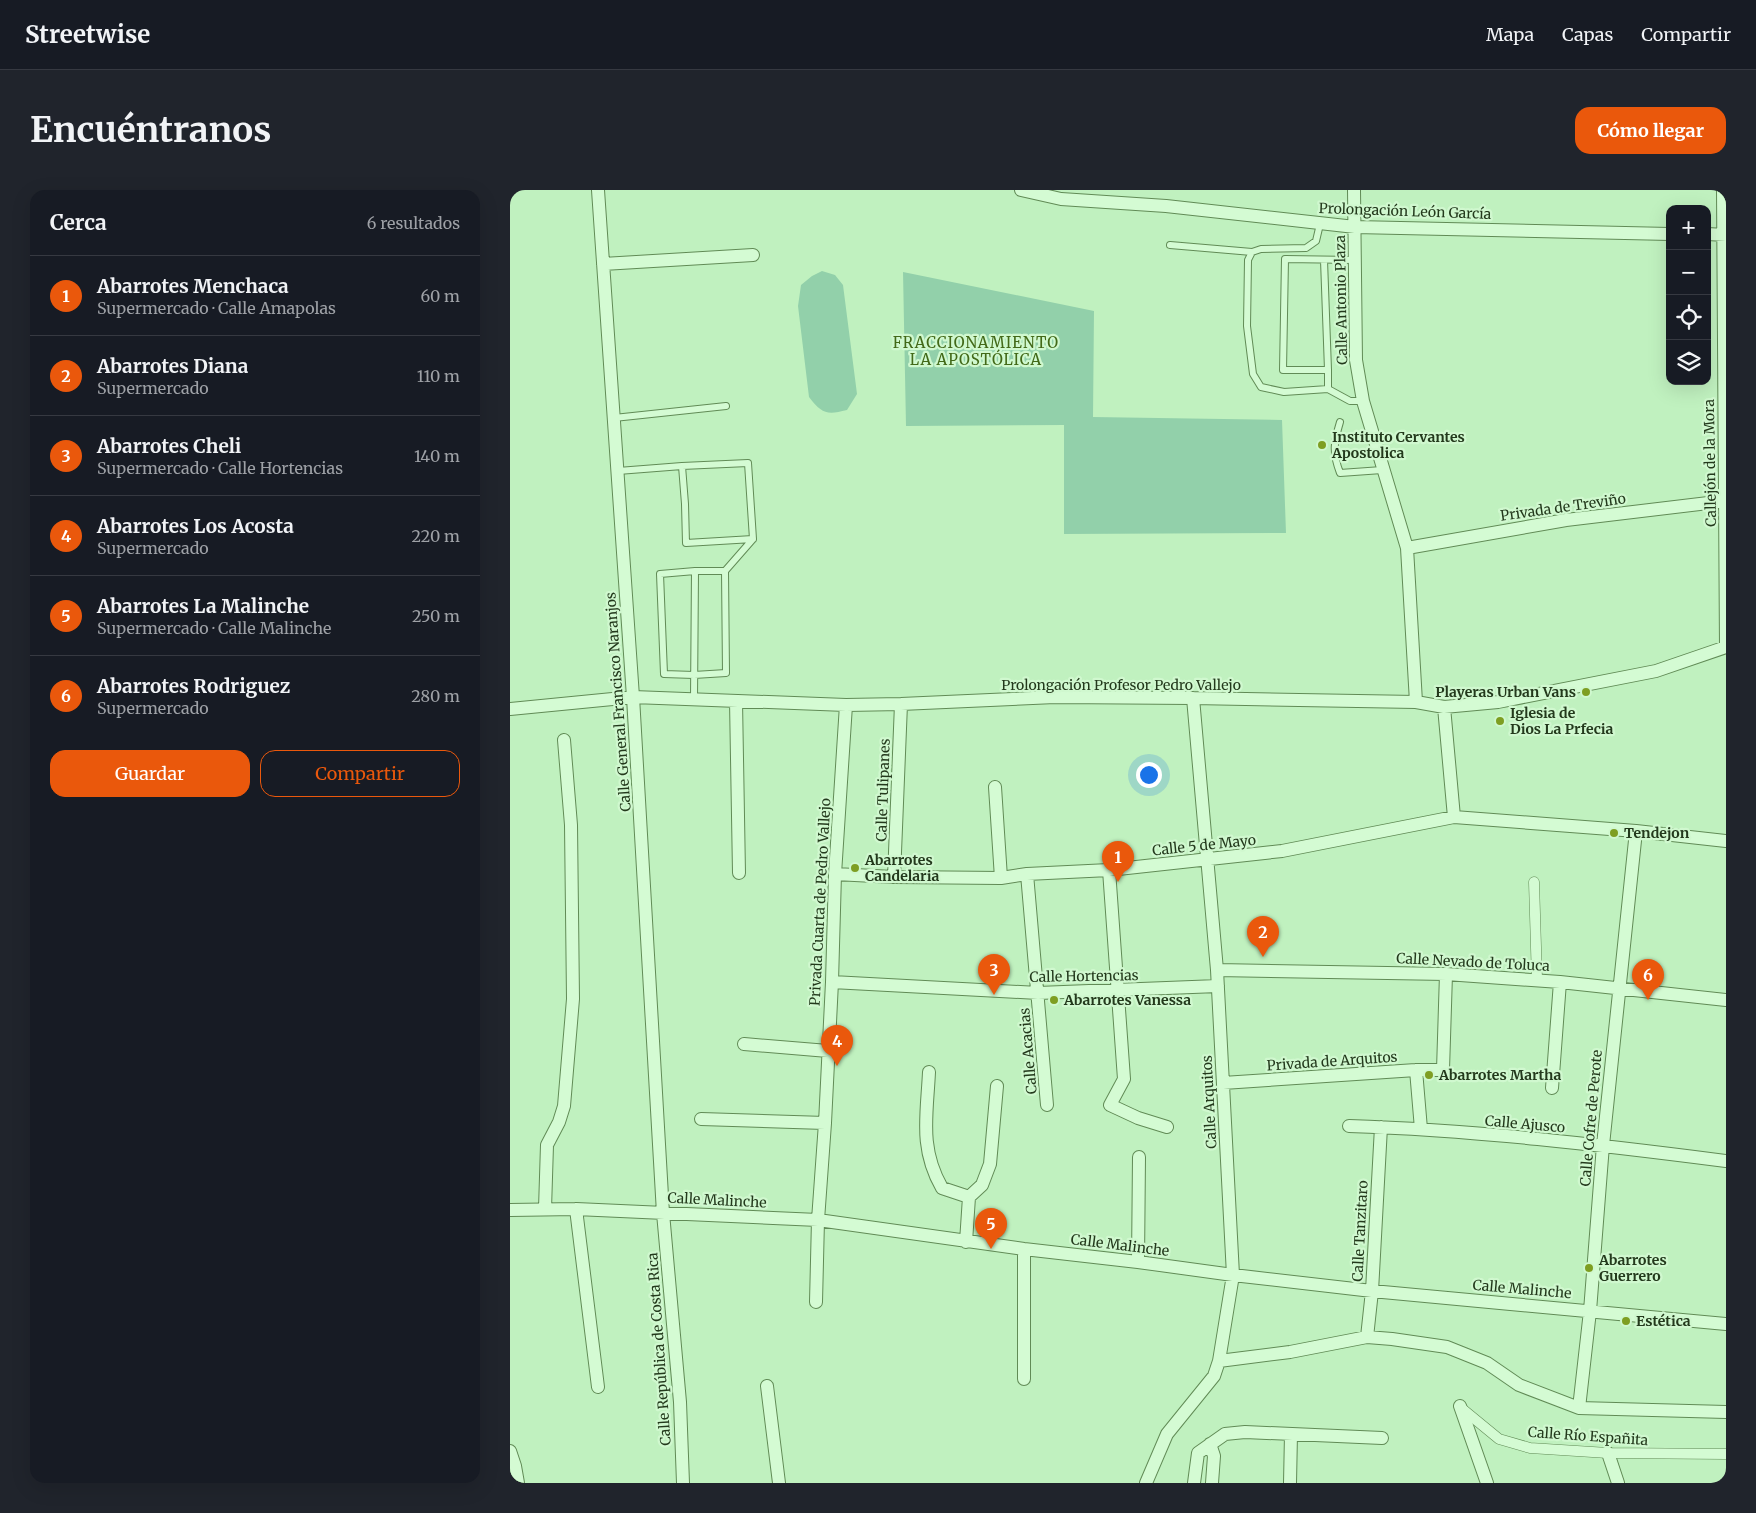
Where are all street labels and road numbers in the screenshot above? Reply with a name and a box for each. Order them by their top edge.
street label: Prolongación León García [1318,199,1492,223]
street label: Calle Antonio Plaza [1331,234,1351,365]
street label: Callejón de la Mora [1700,399,1720,527]
street label: Privada de Treviño [1499,489,1627,525]
street label: Calle General Francisco Naranjos [601,592,635,812]
street label: Prolongación Profesor Pedro Vallejo [1001,676,1241,694]
street label: Calle Tulipanes [872,738,894,842]
street label: Privada Cuarta de Pedro Vallejo [806,798,834,1006]
street label: Calle 5 de Mayo [1151,831,1257,859]
street label: Calle Nevado de Toluca [1396,949,1551,975]
street label: Calle Hortencias [1029,966,1139,986]
street label: Calle Acacias [1015,1007,1041,1095]
street label: Privada de Arquitos [1266,1047,1398,1075]
street label: Calle Cofre de Perote [1576,1049,1606,1187]
street label: Calle Arquitos [1198,1055,1220,1149]
street label: Calle Ajusco [1484,1112,1566,1136]
street label: Calle Tanzitaro [1348,1180,1372,1282]
street label: Calle Malinche [667,1188,767,1212]
street label: Calle Malinche [1070,1230,1170,1260]
street label: Calle República de Costa Rica [643,1251,675,1446]
street label: Calle Malinche [1472,1276,1572,1302]
street label: Calle Río Españita [1527,1423,1649,1449]

